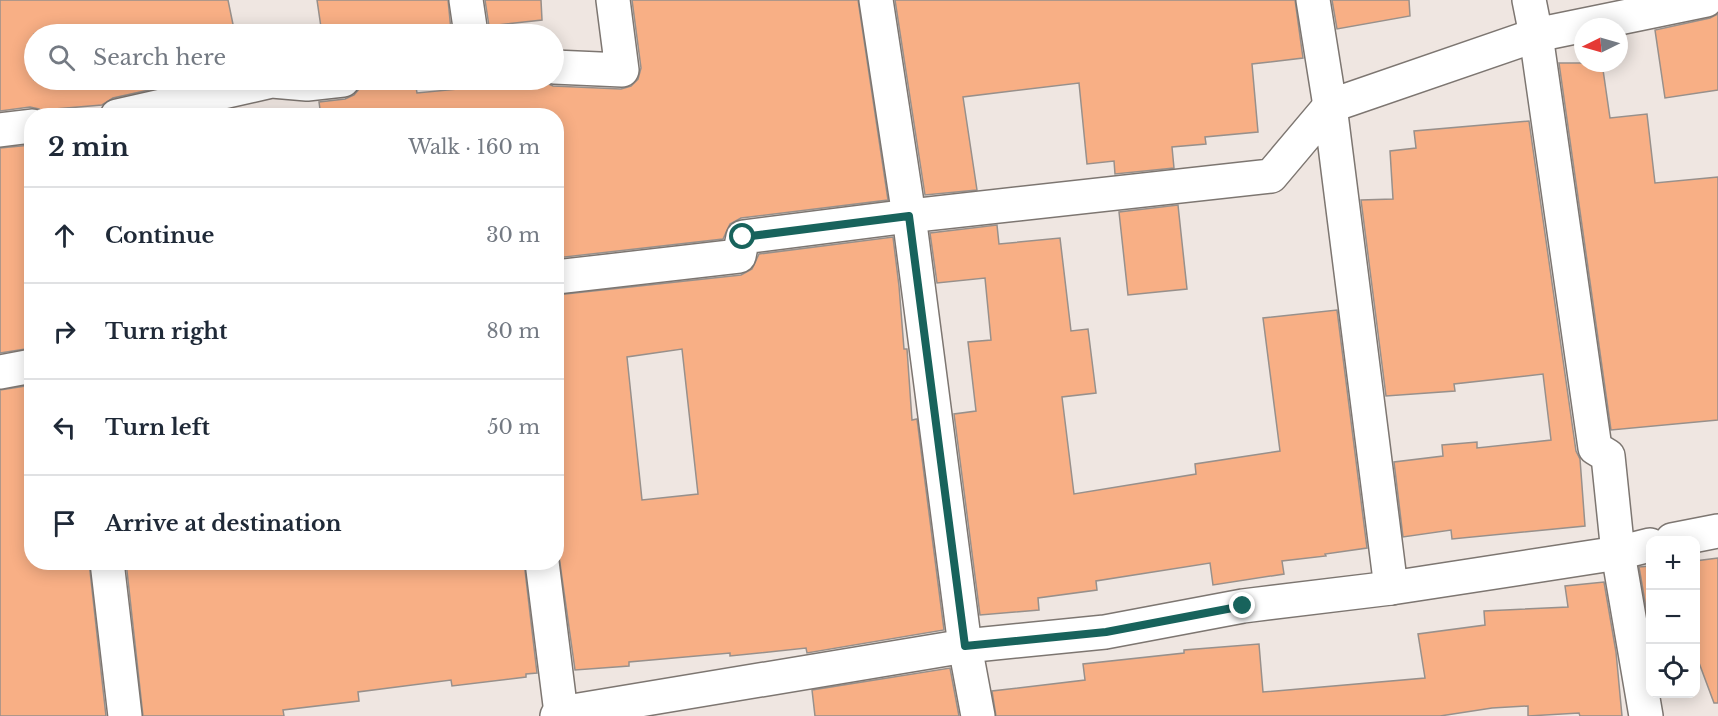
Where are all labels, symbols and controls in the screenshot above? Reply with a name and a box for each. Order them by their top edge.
north arrow [1574,18,1628,72]
search box [24,24,564,90]
icon: search [45,41,78,74]
text: Search here [93,44,226,71]
text: 2 min [48,131,129,163]
text: Walk · 160 m [408,135,540,159]
icon: ahead [48,219,81,252]
text: Continue [105,222,214,249]
text: 30 m [486,223,540,247]
route start [729,223,755,249]
icon: right [48,315,81,348]
text: Turn right [105,318,227,345]
text: 80 m [486,319,540,343]
icon: left [48,411,81,444]
text: Turn left [105,414,210,441]
text: 50 m [487,415,540,439]
icon: arrive [48,507,81,540]
text: Arrive at destination [105,510,342,537]
map controls [1646,536,1700,698]
button: + [1646,536,1700,590]
button: − [1646,590,1700,644]
route end [1229,592,1255,618]
button: locate [1646,644,1700,698]

